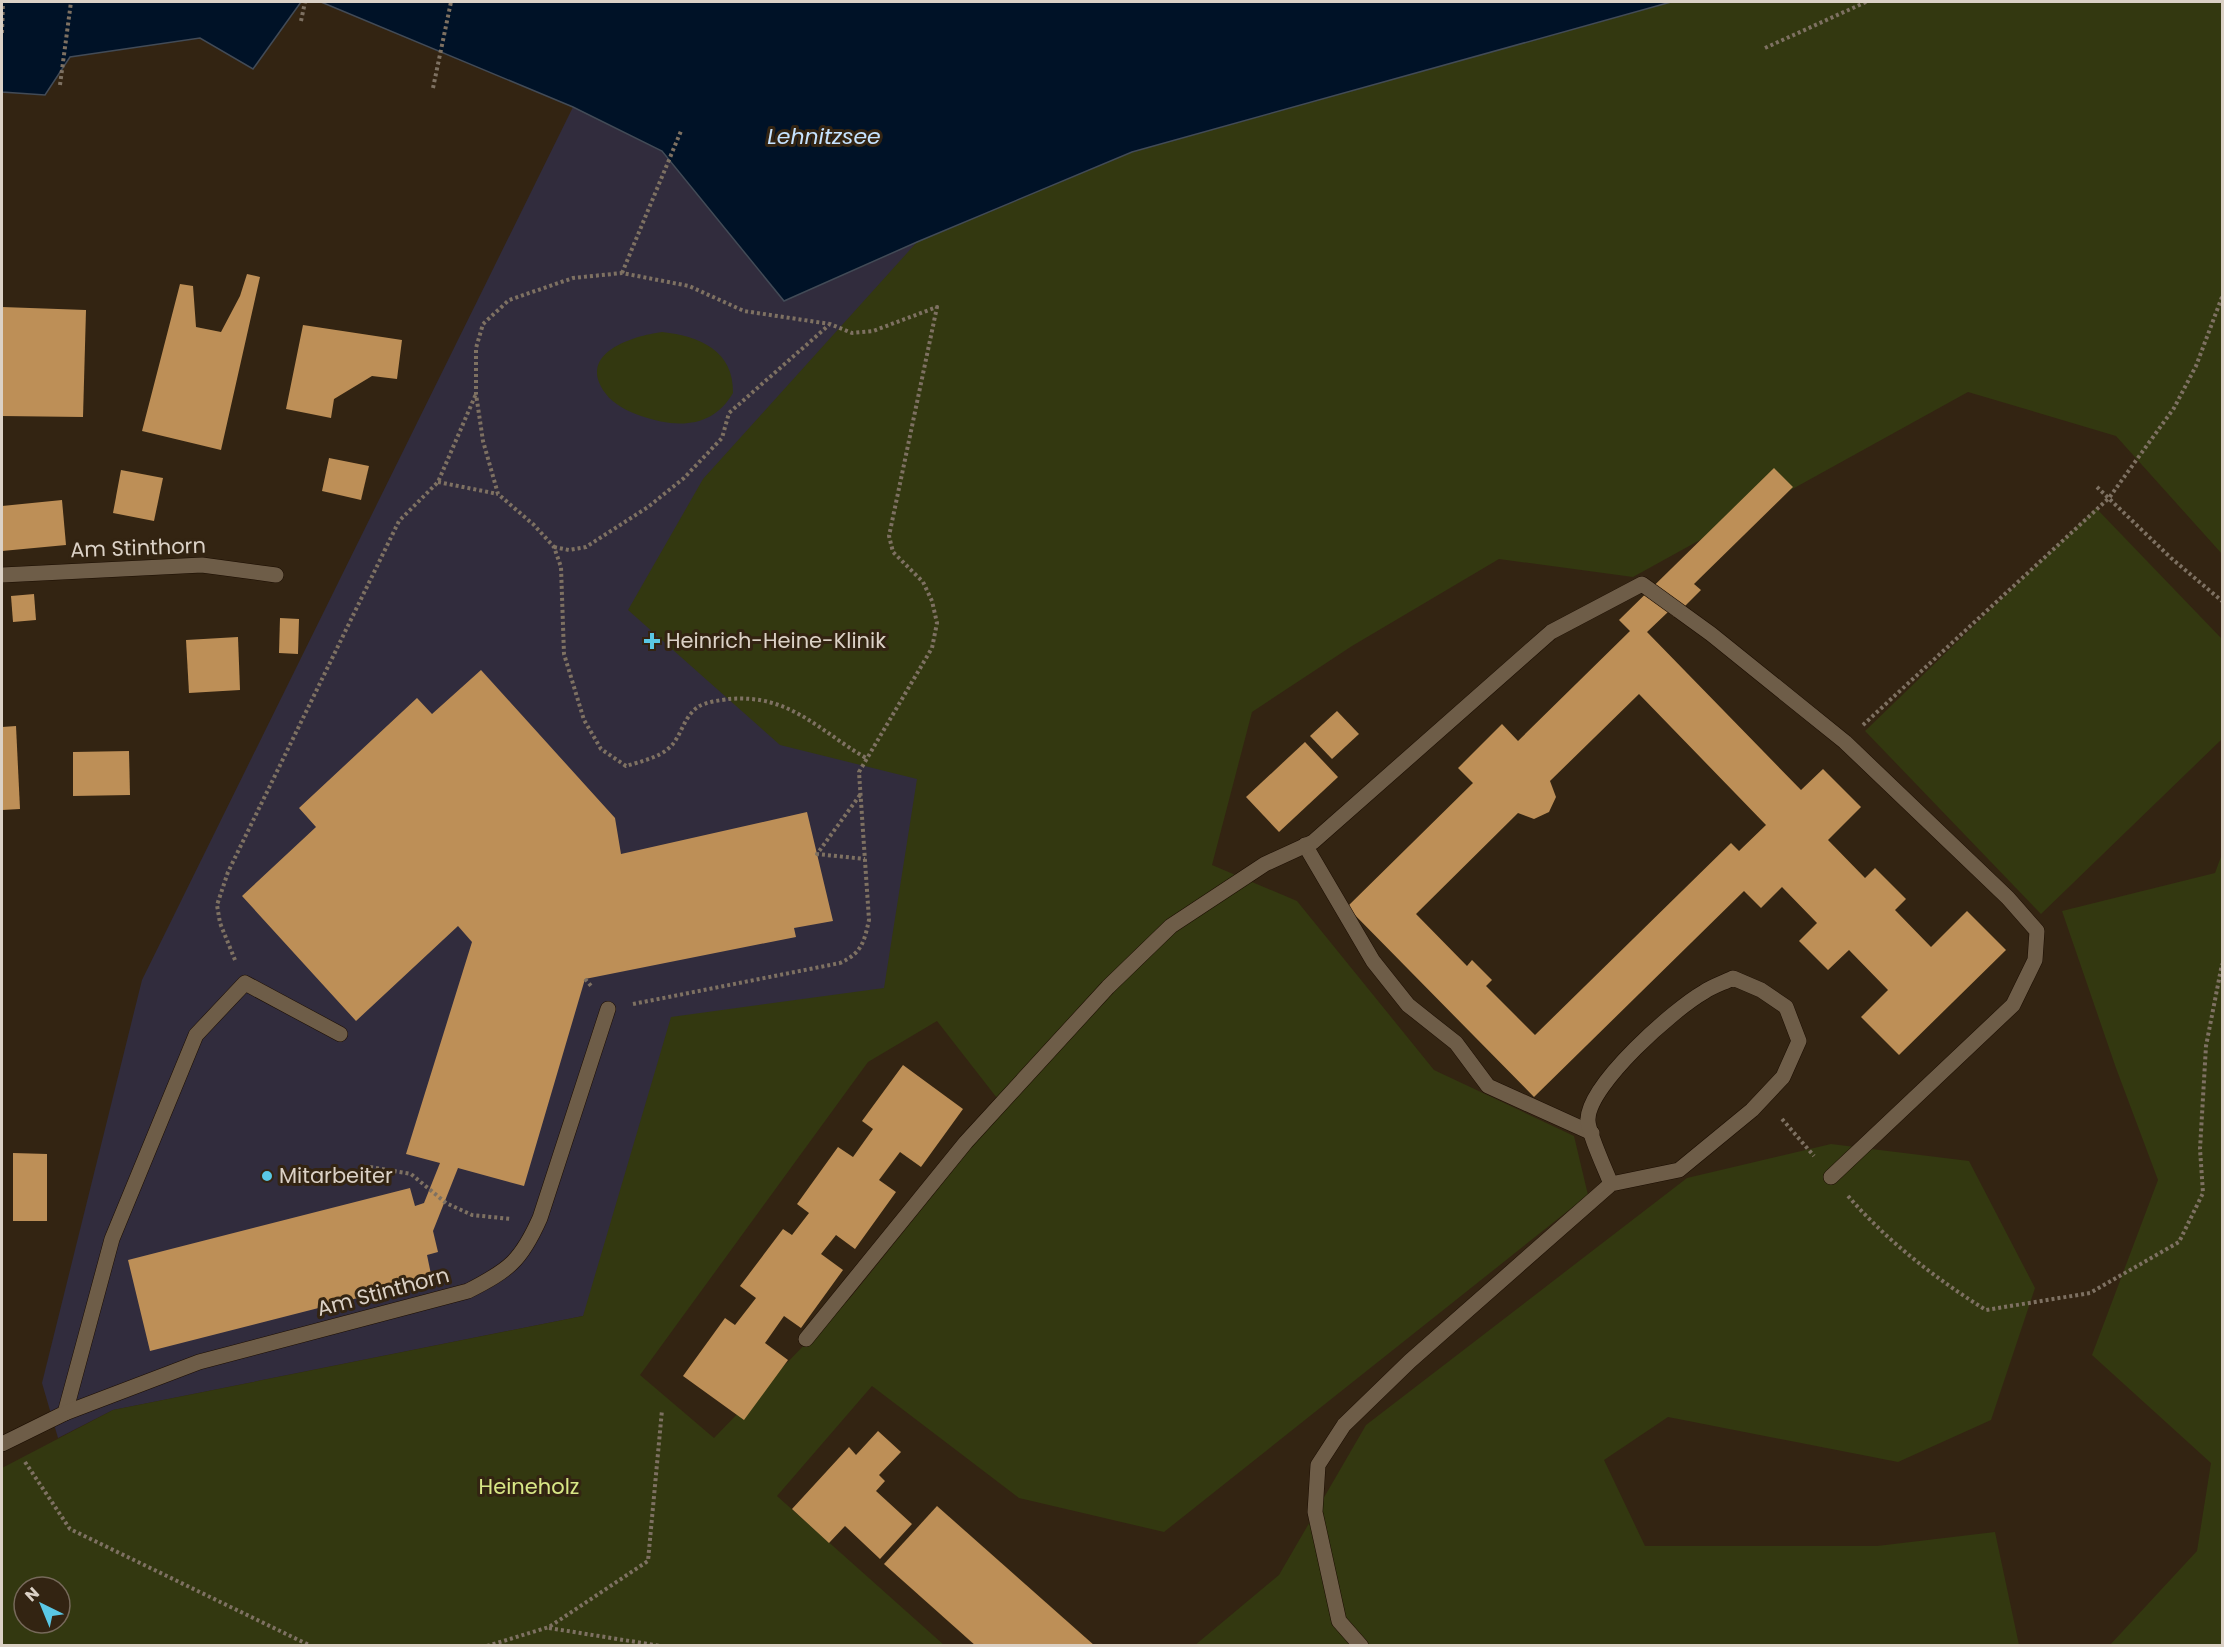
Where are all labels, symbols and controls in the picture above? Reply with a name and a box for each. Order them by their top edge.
water label: Lehnitzsee [767,121,881,152]
street label: Am Stinthorn [70,531,206,564]
place label: Heinrich-Heine-Klinik [666,626,886,655]
marker: Heinrich-Heine-Klinik [643,632,661,650]
place label: Mitarbeiter [279,1161,393,1190]
marker: Mitarbeiter [260,1169,274,1183]
street label: Am Stinthorn [314,1260,452,1323]
park label: Heineholz [479,1472,579,1501]
north arrow [12,1575,72,1635]
text: N [20,1582,44,1607]

